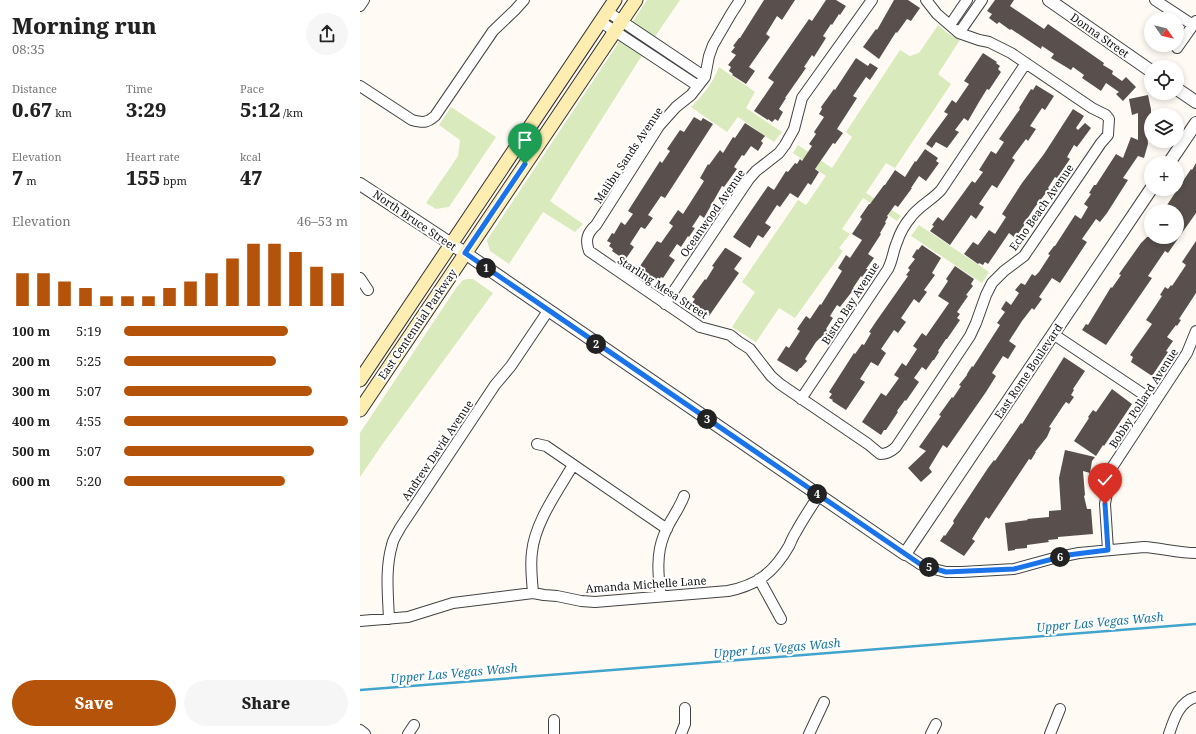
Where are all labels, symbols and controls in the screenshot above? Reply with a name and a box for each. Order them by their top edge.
street label: Donna Street [1068,9,1132,61]
text: Morning run [12,10,157,40]
north arrow [1144,12,1184,52]
map controls [1144,12,1184,244]
button: share [306,13,348,55]
text: 08:35 [12,40,45,58]
button: locate [1144,60,1184,100]
text: Distance [12,81,57,96]
text: Time [126,81,153,96]
text: Pace [240,81,264,96]
text: 0.67 [12,96,52,123]
text: 3:29 [126,96,166,123]
text: 5:12 [240,96,280,123]
street label: Malibu Sands Avenue [590,104,666,206]
text: km [52,105,72,120]
text: /km [280,105,303,120]
button: layers [1144,108,1184,148]
pin [508,123,542,164]
icon: arrive [514,129,536,151]
text: Elevation [12,149,62,164]
text: Heart rate [126,149,180,164]
text: kcal [240,149,261,164]
button: + [1144,156,1184,196]
street label: Echo Beach Avenue [1006,161,1077,253]
text: 7 [12,164,23,191]
text: 155 [126,164,160,191]
text: 47 [240,164,263,191]
street label: Oceanwood Avenue [676,166,748,260]
text: m [23,173,37,188]
text: bpm [160,173,187,188]
street label: North Bruce Street [370,186,460,254]
button: − [1144,204,1184,244]
text: Elevation [12,212,71,230]
text: 46–53 m [297,212,348,230]
street label: Starling Mesa Street [615,252,711,322]
pin: 1 [476,258,496,278]
street label: Bistro Bay Avenue [818,259,882,347]
text: 1 [483,260,489,275]
street label: East Centennial Parkway [374,265,460,382]
street label: East Rome Boulevard [991,320,1066,422]
text: 100 m [12,322,50,340]
text: 5:19 [76,322,102,340]
pin: 2 [586,334,606,354]
text: 2 [593,336,599,351]
street label: Bobby Pollard Avenue [1105,345,1181,451]
text: 200 m [12,352,50,370]
text: 5:25 [76,352,102,370]
text: 300 m [12,382,50,400]
text: 5:07 [76,382,102,400]
street label: Andrew David Avenue [398,397,476,503]
pin: 3 [697,409,717,429]
text: 3 [704,411,710,426]
text: 400 m [12,412,50,430]
text: 4:55 [76,412,102,430]
text: 500 m [12,442,50,460]
text: 5:07 [76,442,102,460]
pin [1088,463,1122,504]
icon: check [1094,469,1116,491]
text: 600 m [12,472,50,490]
text: 5:20 [76,472,102,490]
pin: 4 [807,484,827,504]
text: 4 [814,486,820,501]
pin: 6 [1050,547,1070,567]
text: 6 [1057,549,1063,564]
pin: 5 [919,557,939,577]
text: 5 [926,559,932,574]
street label: Amanda Michelle Lane [585,572,707,596]
water label: Upper Las Vegas Wash [1036,608,1164,636]
water label: Upper Las Vegas Wash [713,634,841,662]
water label: Upper Las Vegas Wash [390,659,518,687]
button: Save [12,680,176,726]
button: Share [184,680,348,726]

